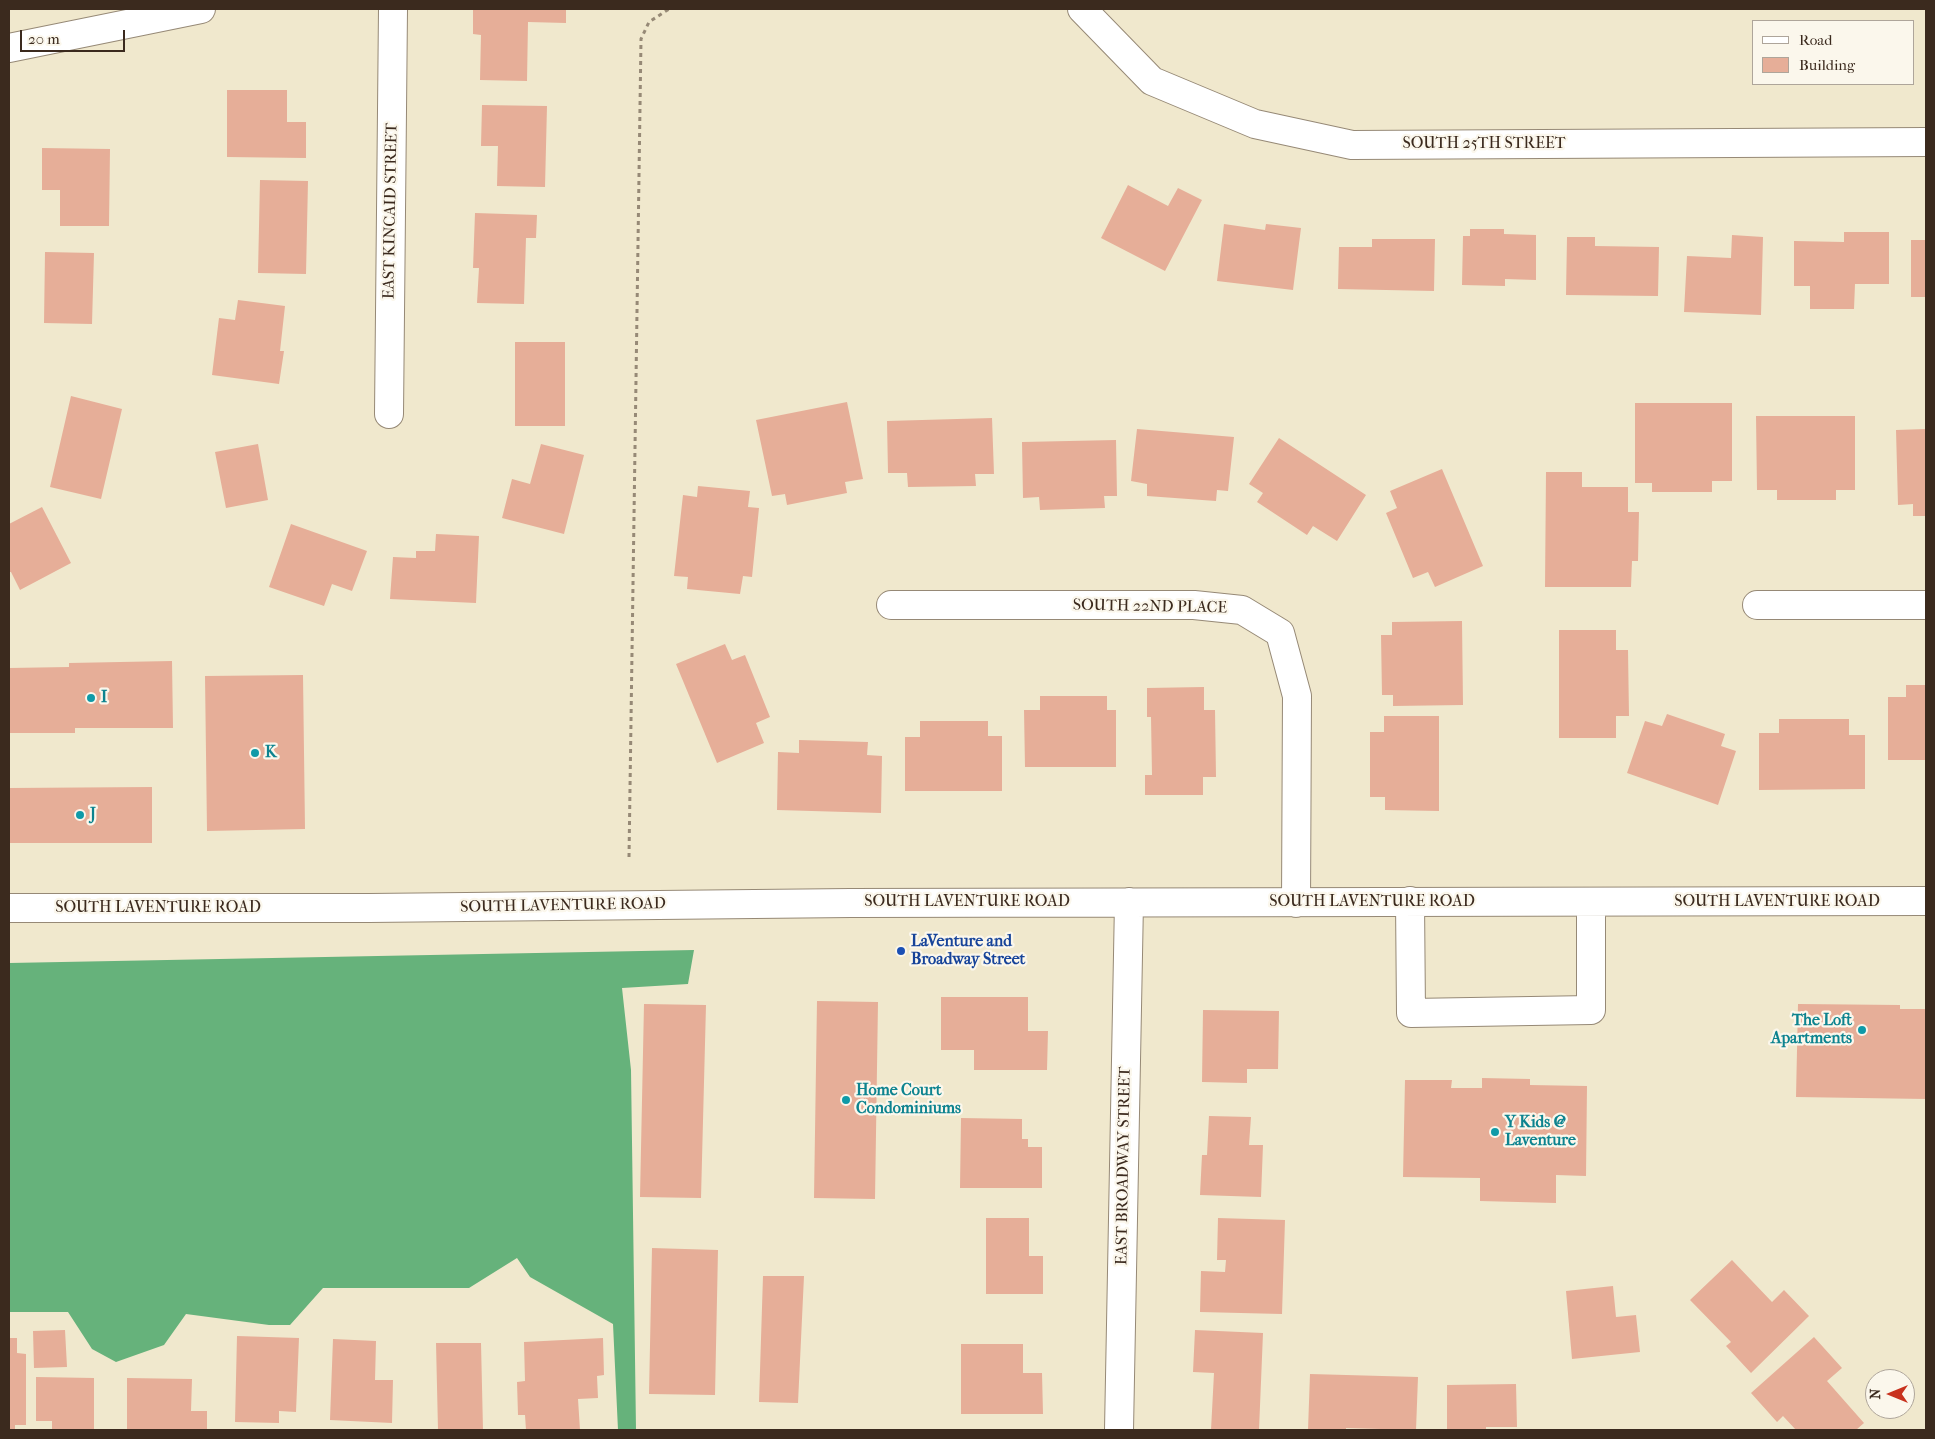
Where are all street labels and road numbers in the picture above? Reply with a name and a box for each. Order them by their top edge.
street label: EAST KINCAID STREET [380,123,402,299]
street label: SOUTH 25TH STREET [1403,134,1565,154]
street label: SOUTH 22ND PLACE [1073,596,1227,618]
street label: SOUTH LAVENTURE ROAD [864,892,1070,912]
street label: SOUTH LAVENTURE ROAD [1269,892,1475,912]
street label: SOUTH LAVENTURE ROAD [1674,892,1880,912]
street label: SOUTH LAVENTURE ROAD [460,895,666,917]
street label: SOUTH LAVENTURE ROAD [55,898,261,918]
street label: EAST BROADWAY STREET [1113,1067,1135,1265]

